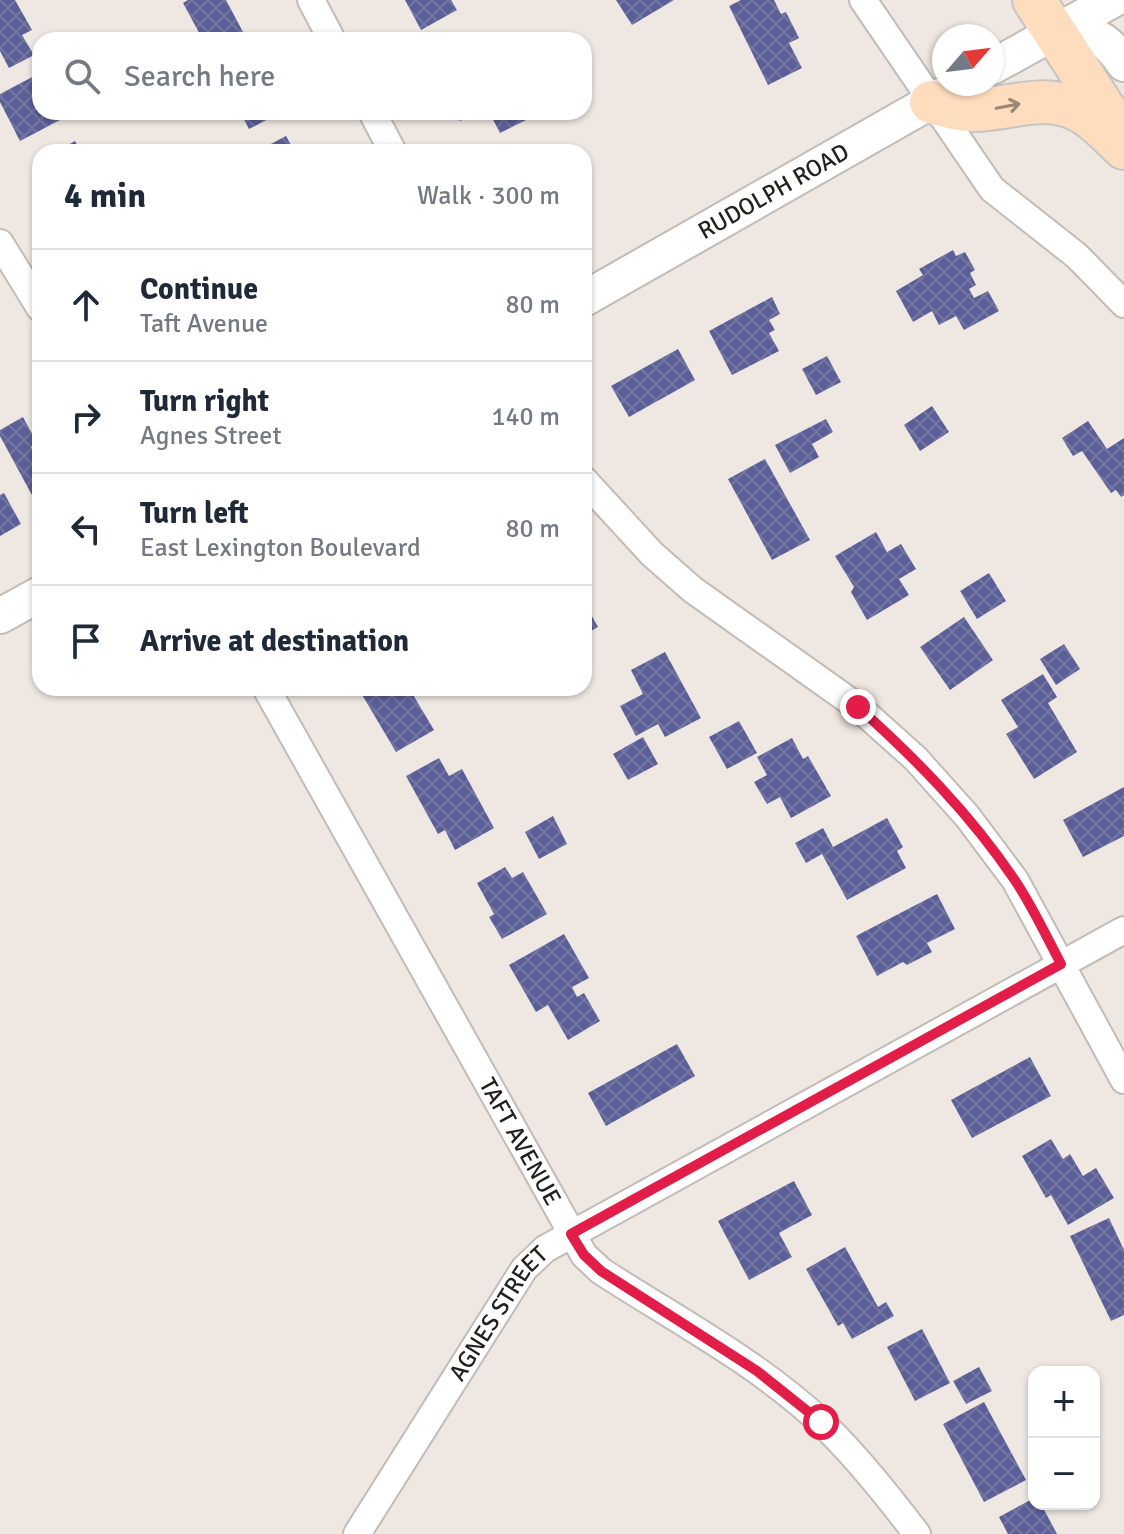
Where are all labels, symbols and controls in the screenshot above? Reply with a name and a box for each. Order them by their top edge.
north arrow [932,24,1004,96]
search box [32,32,592,120]
icon: search [60,54,104,98]
text: Search here [124,58,275,95]
one-way arrow [995,97,1020,112]
street label: RUDOLPH ROAD [693,136,854,246]
text: 4 min [64,175,146,217]
text: Walk · 300 m [417,180,560,212]
text: Continue [140,271,258,308]
icon: ahead [64,283,108,327]
text: 80 m [505,289,560,321]
text: Taft Avenue [140,308,268,340]
text: Turn right [140,383,269,420]
icon: right [64,395,108,439]
text: 140 m [491,401,560,433]
text: Agnes Street [140,420,281,452]
text: Turn left [140,495,249,532]
icon: left [64,507,108,551]
text: 80 m [505,513,560,545]
text: East Lexington Boulevard [140,532,421,564]
icon: arrive [64,619,108,663]
text: Arrive at destination [140,623,409,660]
route end [840,689,876,725]
street label: TAFT AVENUE [473,1073,568,1211]
street label: AGNES STREET [442,1239,554,1386]
map controls [1028,1366,1100,1510]
button: + [1028,1366,1100,1438]
route start [803,1404,839,1440]
button: − [1028,1438,1100,1510]

